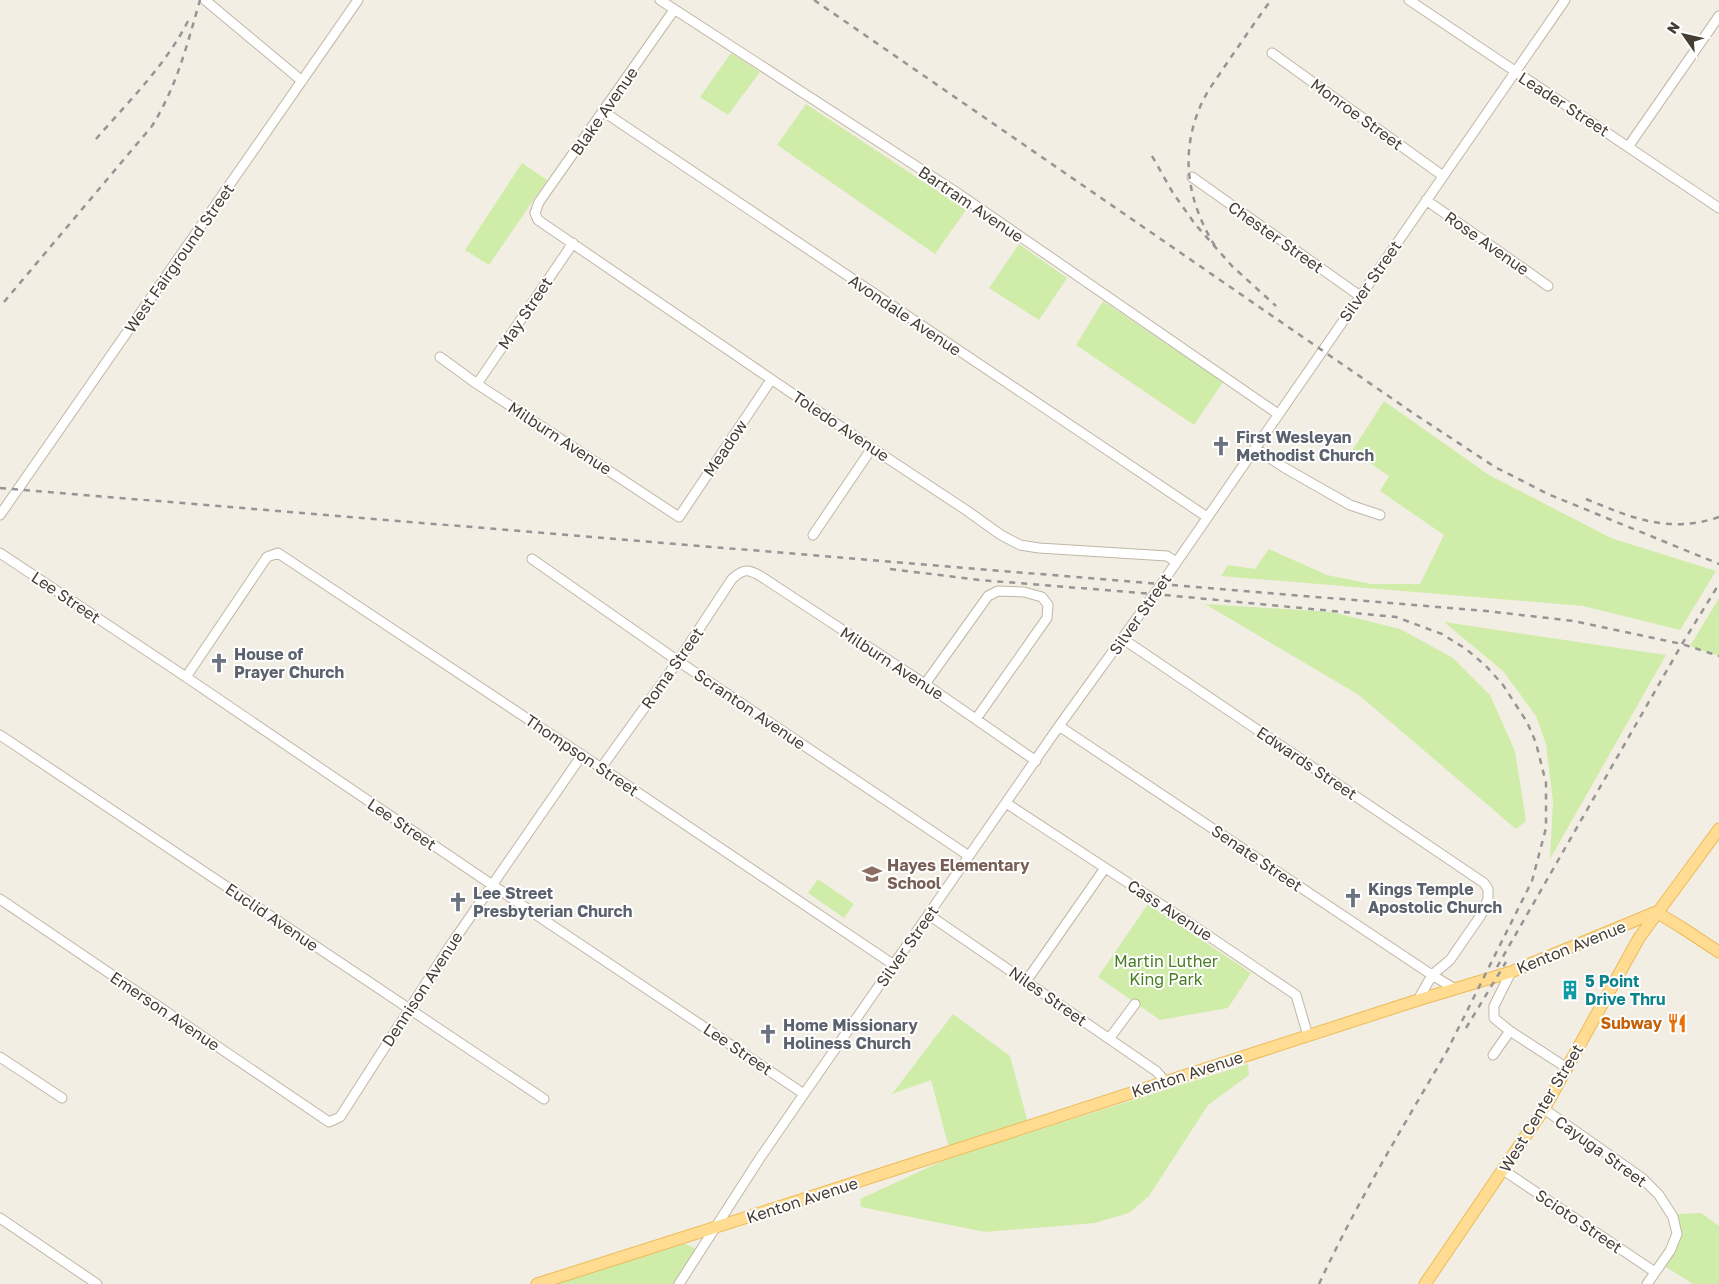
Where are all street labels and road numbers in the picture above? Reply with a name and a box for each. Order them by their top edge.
street label: Blake Avenue [566,63,642,159]
street label: Leader Street [1515,67,1613,141]
street label: Monroe Street [1307,74,1407,154]
street label: Bartram Avenue [915,161,1027,247]
street label: West Fairground Street [120,179,238,337]
street label: Chester Street [1224,197,1328,277]
street label: Rose Avenue [1441,207,1533,279]
street label: Silver Street [1335,236,1405,326]
street label: Avondale Avenue [845,270,965,360]
street label: May Street [494,273,556,353]
street label: Toledo Avenue [789,386,893,466]
street label: Milburn Avenue [505,397,615,479]
street label: Meadow [699,416,751,480]
street label: Lee Street [28,567,104,627]
street label: Silver Street [1105,569,1175,659]
street label: Milburn Avenue [837,622,947,704]
street label: Roma Street [637,623,707,713]
street label: Scranton Avenue [690,664,810,754]
street label: Thompson Street [521,710,643,800]
street label: Edwards Street [1253,722,1361,804]
street label: Lee Street [364,794,440,854]
street label: Senate Street [1208,820,1306,896]
street label: Cass Avenue [1124,875,1216,945]
street label: Euclid Avenue [222,879,322,955]
street label: Silver Street [872,901,942,991]
street label: Kenton Avenue [1513,916,1629,978]
street label: Dennison Avenue [377,928,467,1050]
street label: Niles Street [1005,962,1091,1030]
street label: Emerson Avenue [106,967,224,1055]
street label: Lee Street [700,1019,776,1079]
street label: West Center Street [1495,1040,1587,1176]
street label: Kenton Avenue [1129,1047,1245,1101]
street label: Cayuga Street [1551,1111,1651,1191]
street label: Kenton Avenue [744,1173,860,1227]
street label: Scioto Street [1532,1185,1626,1257]

